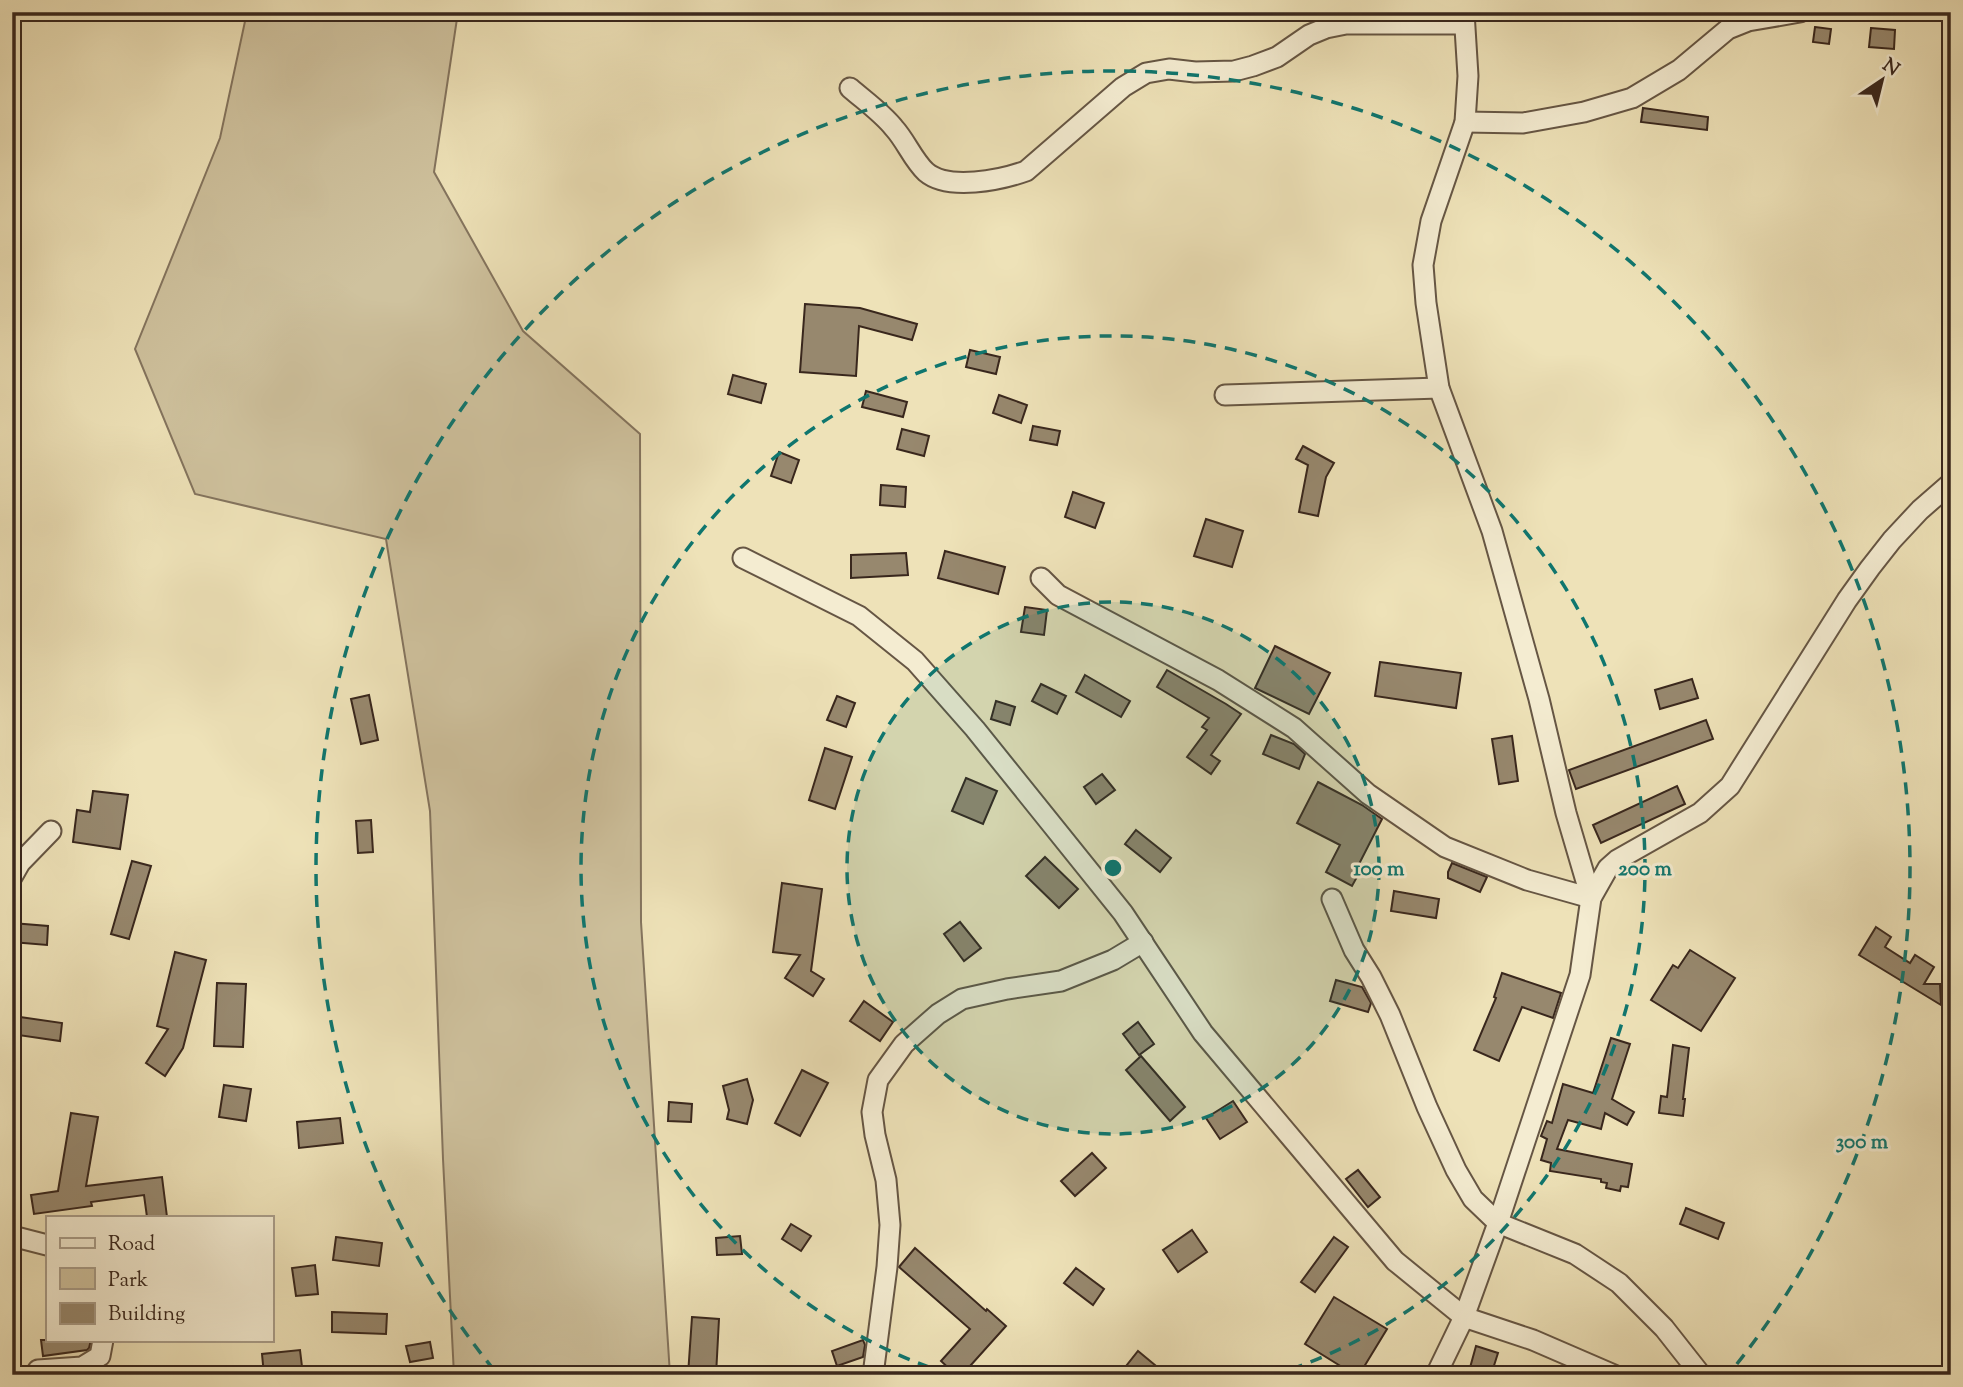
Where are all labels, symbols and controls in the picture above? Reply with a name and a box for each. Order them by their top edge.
north arrow [1848,46,1918,116]
text: N [1876,53,1904,84]
text: 100 m [1354,855,1405,885]
text: 200 m [1618,855,1673,885]
centre of rings [1101,856,1125,880]
text: 300 m [1836,1128,1889,1158]
legend [46,1216,273,1342]
text: Road [108,1230,155,1260]
text: Park [108,1266,149,1296]
text: Building [108,1300,185,1330]

